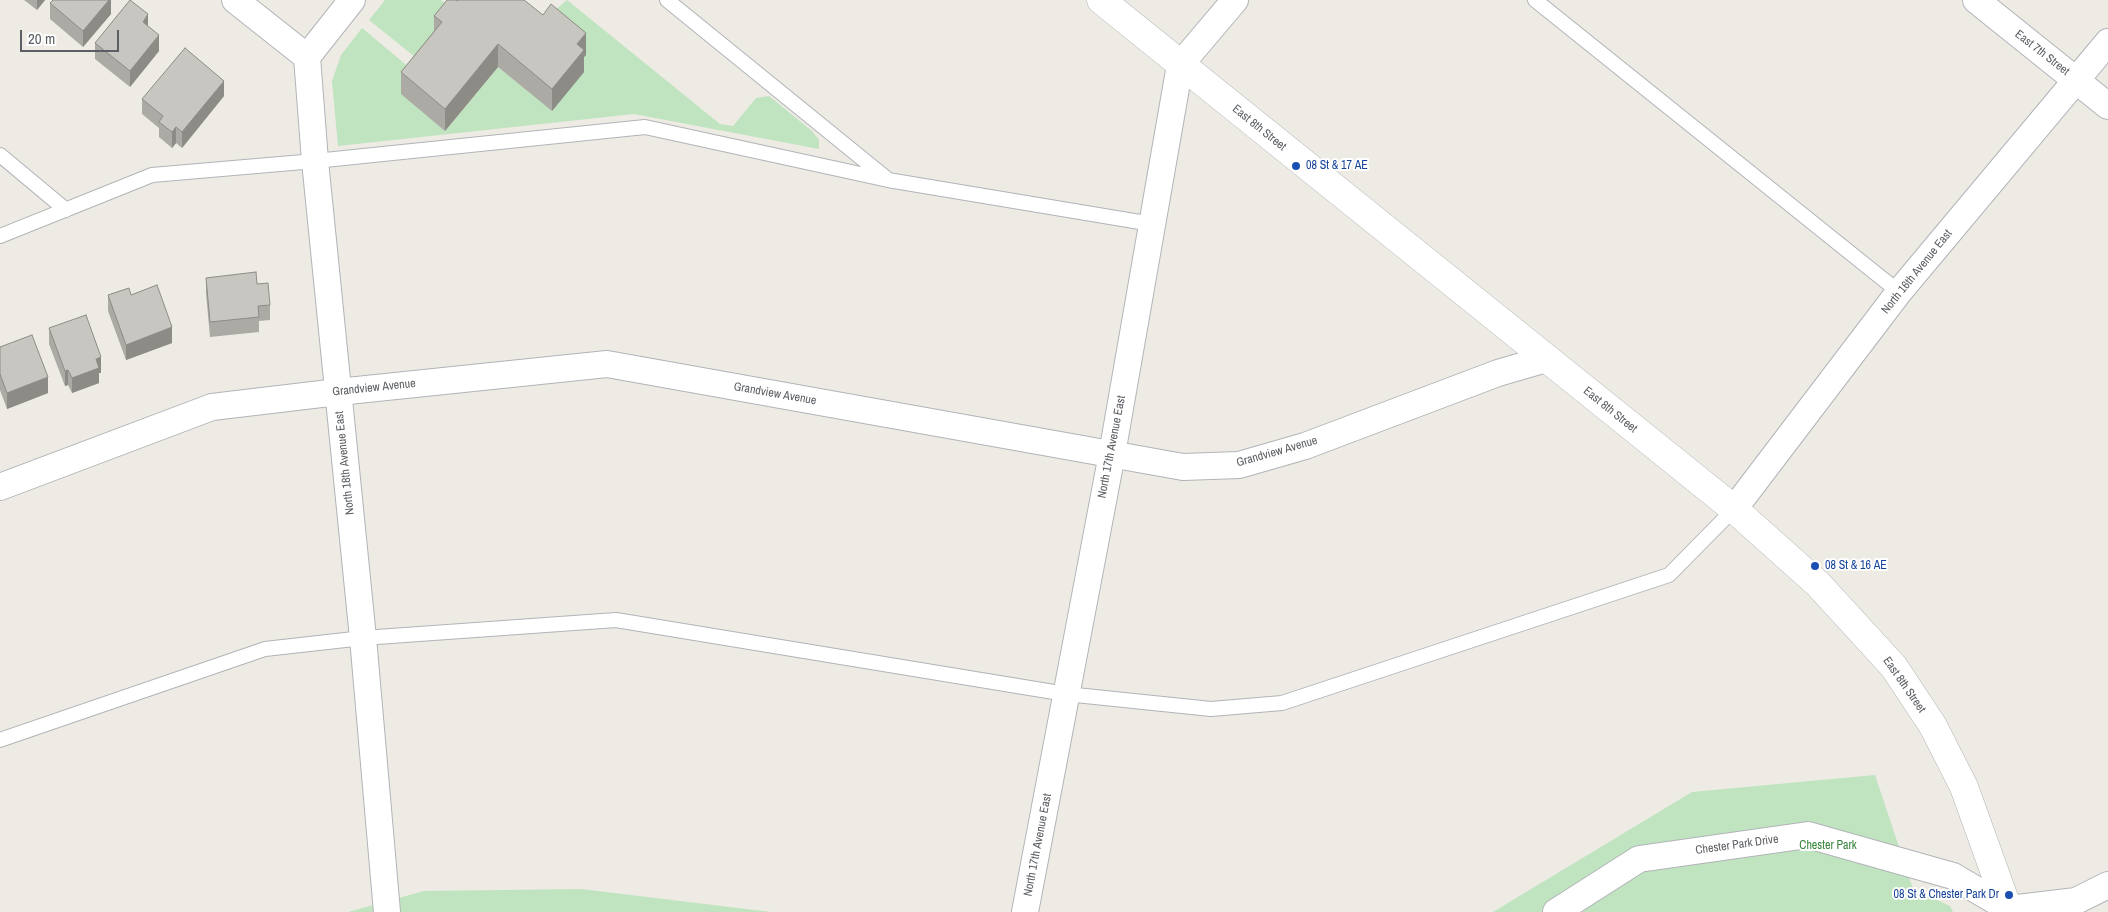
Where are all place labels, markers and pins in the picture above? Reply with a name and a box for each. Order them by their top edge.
place label: 08 St & 17 AE [1306,159,1368,173]
marker: 08 St & 17 AE [1290,160,1302,172]
place label: 08 St & 16 AE [1825,559,1887,573]
marker: 08 St & 16 AE [1809,560,1821,572]
place label: 08 St & Chester Park Dr [1893,888,1999,902]
marker: 08 St & Chester Park Dr [2003,889,2015,901]

